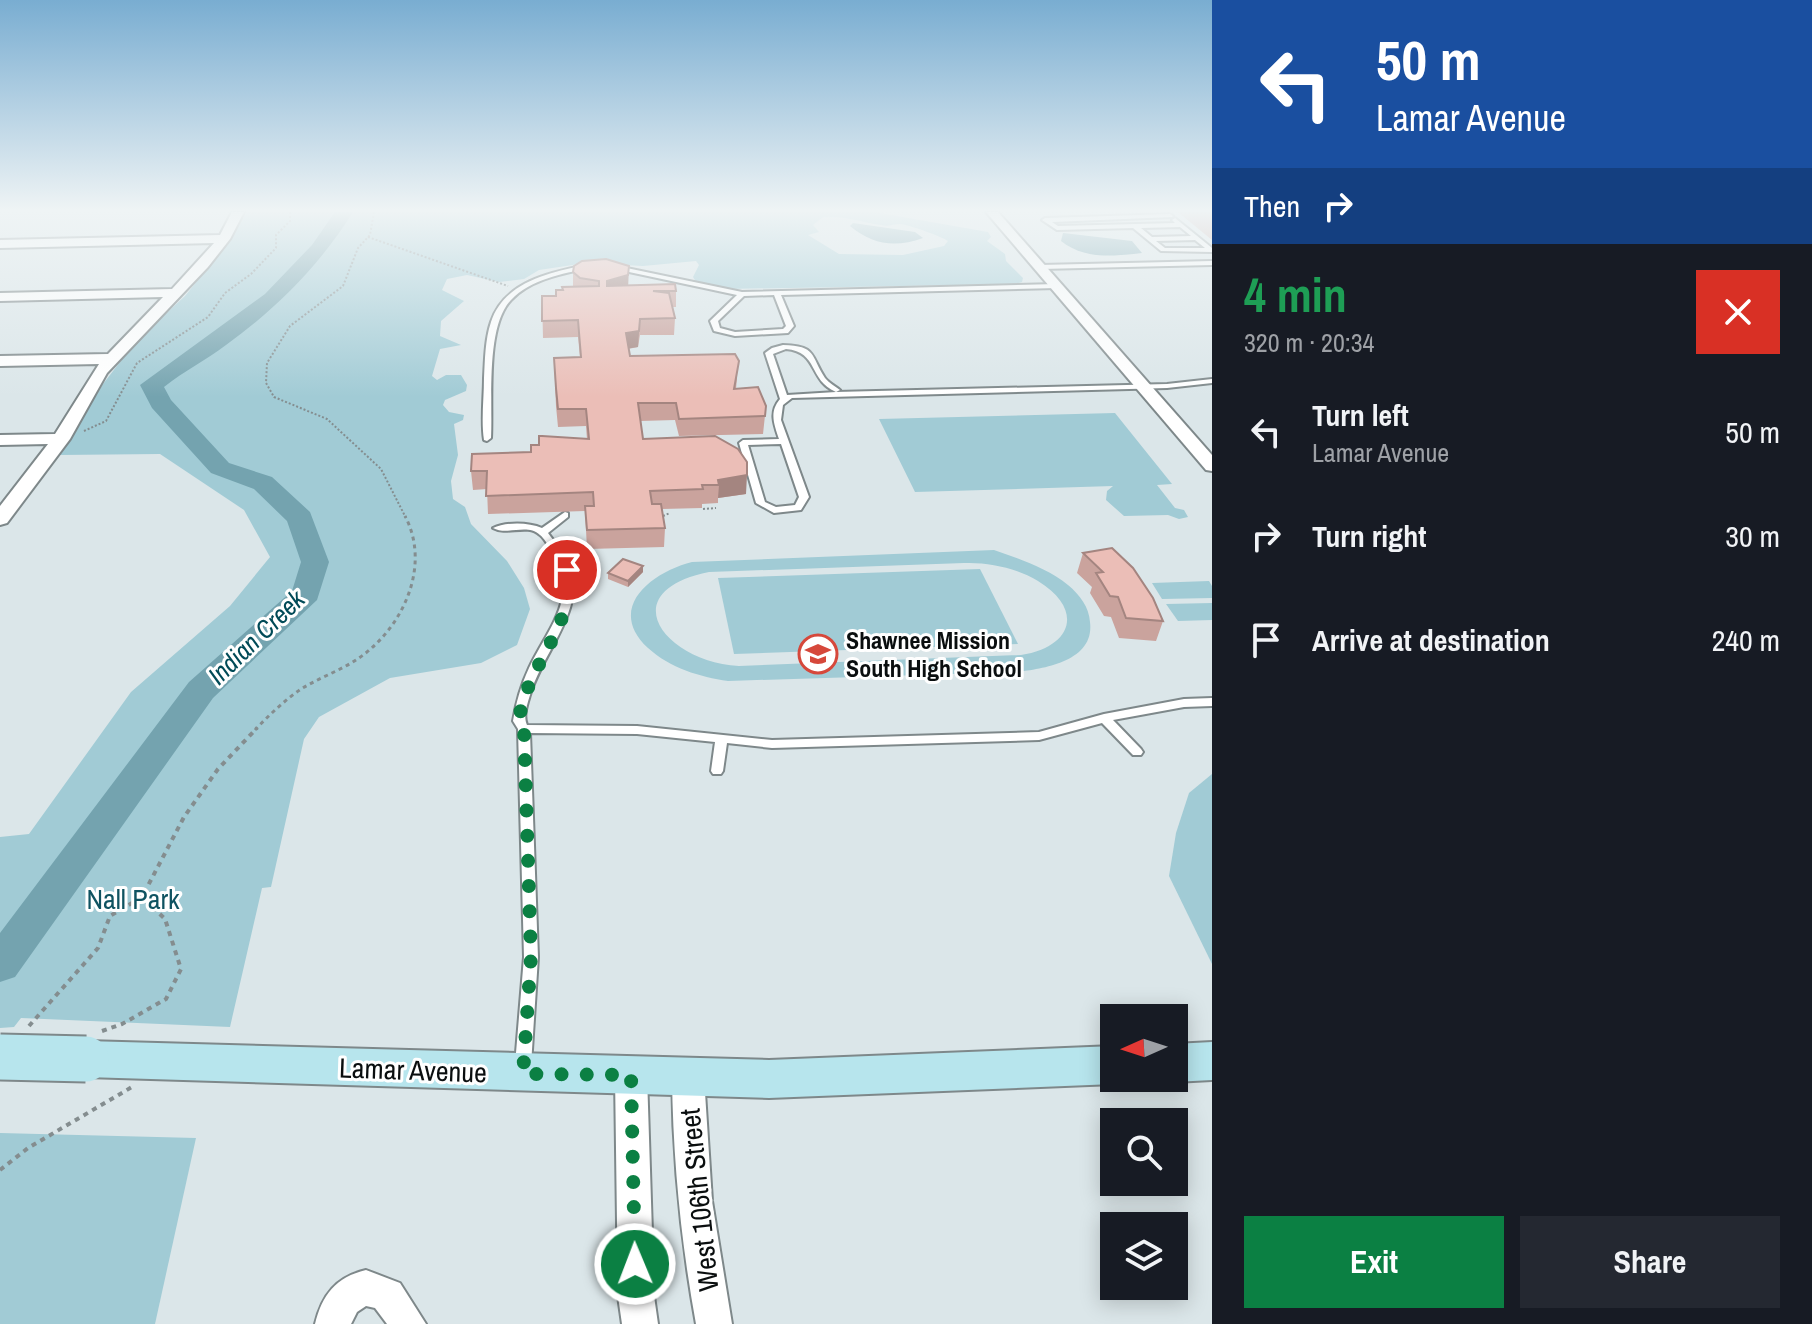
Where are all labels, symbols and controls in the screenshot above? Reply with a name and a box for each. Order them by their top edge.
text: 50 m [1376,22,1481,97]
icon: left [1244,32,1348,136]
text: Lamar Avenue [1376,94,1566,142]
icon: right [1316,184,1360,228]
text: Then [1244,186,1300,226]
text: 4 min [1244,262,1347,327]
button: close [1696,270,1780,354]
text: 320 m · 20:34 [1244,325,1374,360]
text: Turn left [1312,395,1409,435]
icon: left [1244,410,1288,454]
text: 50 m [1725,412,1780,452]
text: Lamar Avenue [1312,435,1449,470]
icon: right [1244,514,1288,558]
text: Turn right [1312,516,1426,556]
text: 30 m [1725,516,1780,556]
pin [533,536,601,604]
icon: arrive [545,548,589,592]
water label: Indian Creek [200,581,313,692]
icon: arrive [1244,618,1288,662]
text: Arrive at destination [1312,620,1550,660]
text: 240 m [1712,620,1780,660]
place label: Shawnee Mission South High School [846,624,1022,684]
school or university icon: Shawnee Mission South High School [797,633,839,675]
park label: Nall Park [86,880,180,918]
north arrow [1100,1004,1188,1092]
map controls [1100,1004,1188,1300]
street label: Lamar Avenue [339,1048,487,1092]
street label: West 106th Street [671,1107,727,1293]
button: search [1100,1108,1188,1196]
button: layers [1100,1212,1188,1300]
button: Exit [1244,1216,1504,1308]
button: Share [1520,1216,1780,1308]
position arrow [593,1222,677,1306]

